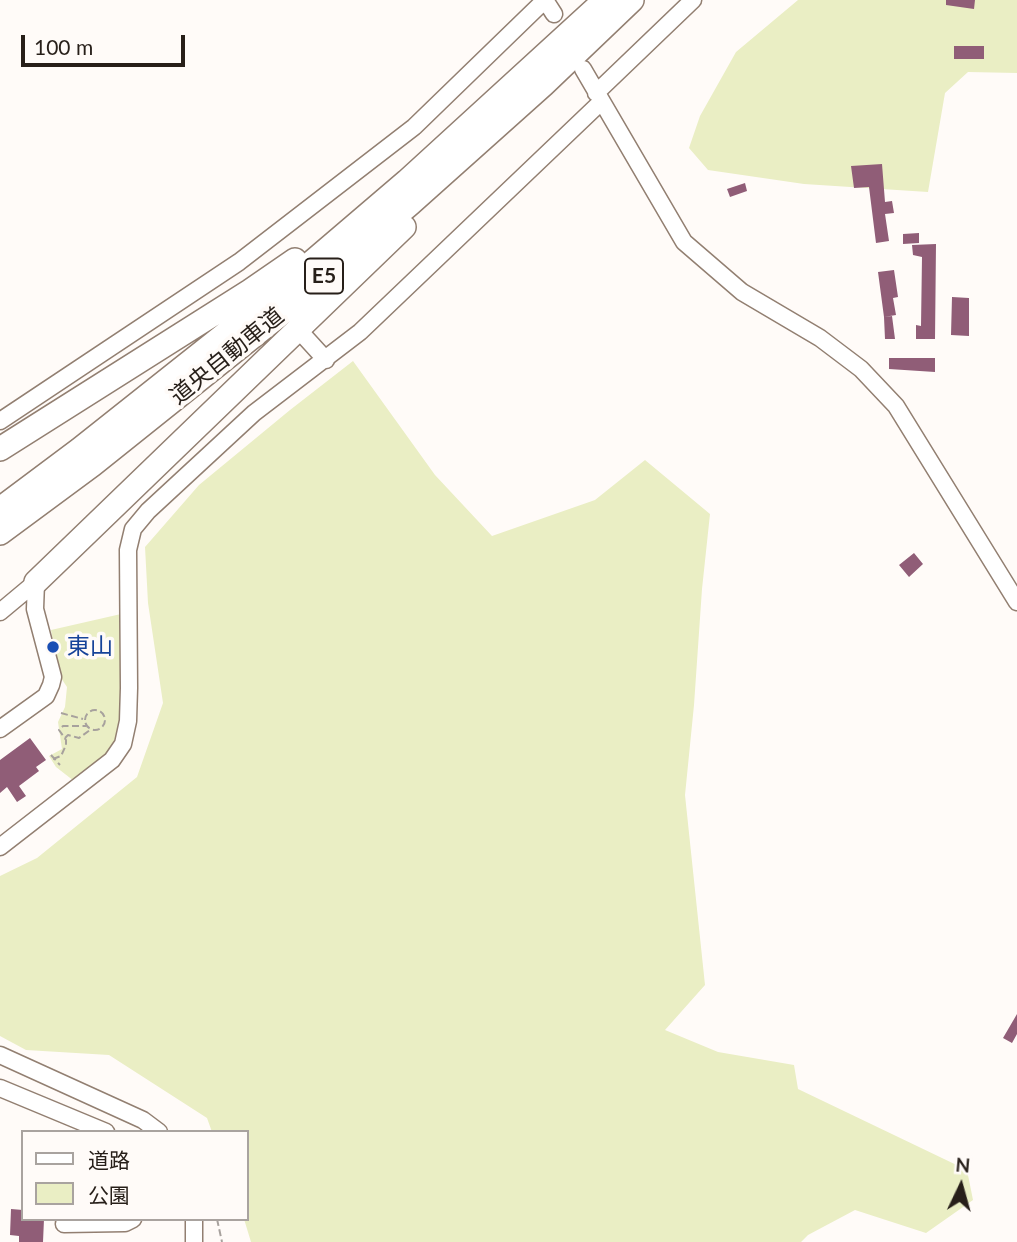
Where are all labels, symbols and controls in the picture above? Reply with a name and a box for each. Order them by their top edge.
scale bar [24,21,189,65]
text: 100 m [34,34,93,59]
road number: E5 [305,258,343,294]
street label: 道央自動車道 [165,302,289,410]
place label: 東山 [67,633,113,661]
marker: 東山 [45,639,61,655]
legend [21,1130,248,1221]
text: 道路 [88,1147,130,1172]
north arrow [926,1151,996,1221]
text: N [955,1152,971,1177]
text: 公園 [88,1182,130,1207]

